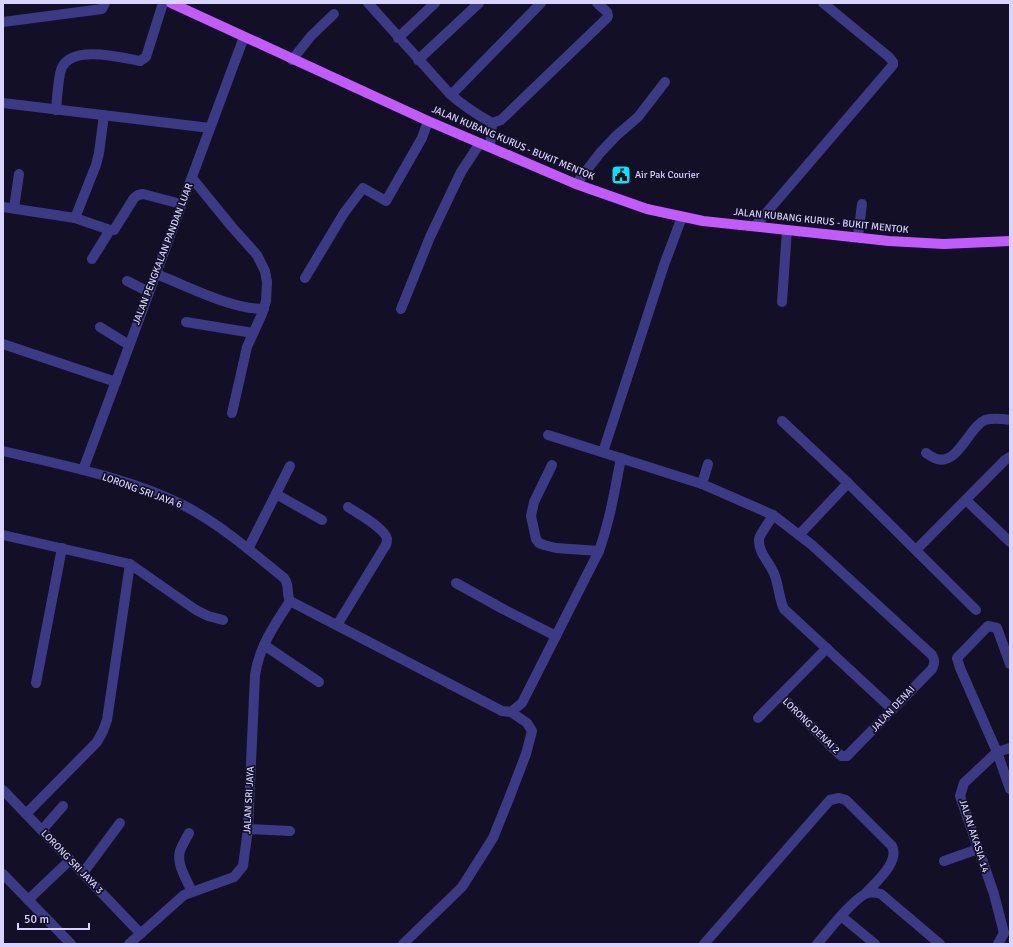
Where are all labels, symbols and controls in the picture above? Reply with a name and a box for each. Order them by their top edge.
street label: JALAN KUBANG KURUS - BUKIT MENTOK [430,103,596,183]
public building icon: Air Pak Courier [610,164,632,186]
place label: Air Pak Courier [635,169,700,181]
street label: JALAN PENGKALAN PANDAN LUAR [130,182,196,326]
street label: JALAN KUBANG KURUS - BUKIT MENTOK [733,206,909,236]
street label: LORONG SRI JAYA 6 [100,471,184,511]
street label: JALAN DENAI [869,683,917,735]
street label: LORONG DENAI 2 [780,696,842,756]
street label: JALAN SRI JAYA [241,766,257,834]
street label: JALAN AKASIA 14 [956,798,992,875]
street label: LORONG SRI JAYA 3 [38,828,106,896]
scale bar [18,905,89,931]
text: 50 m [24,912,49,927]

